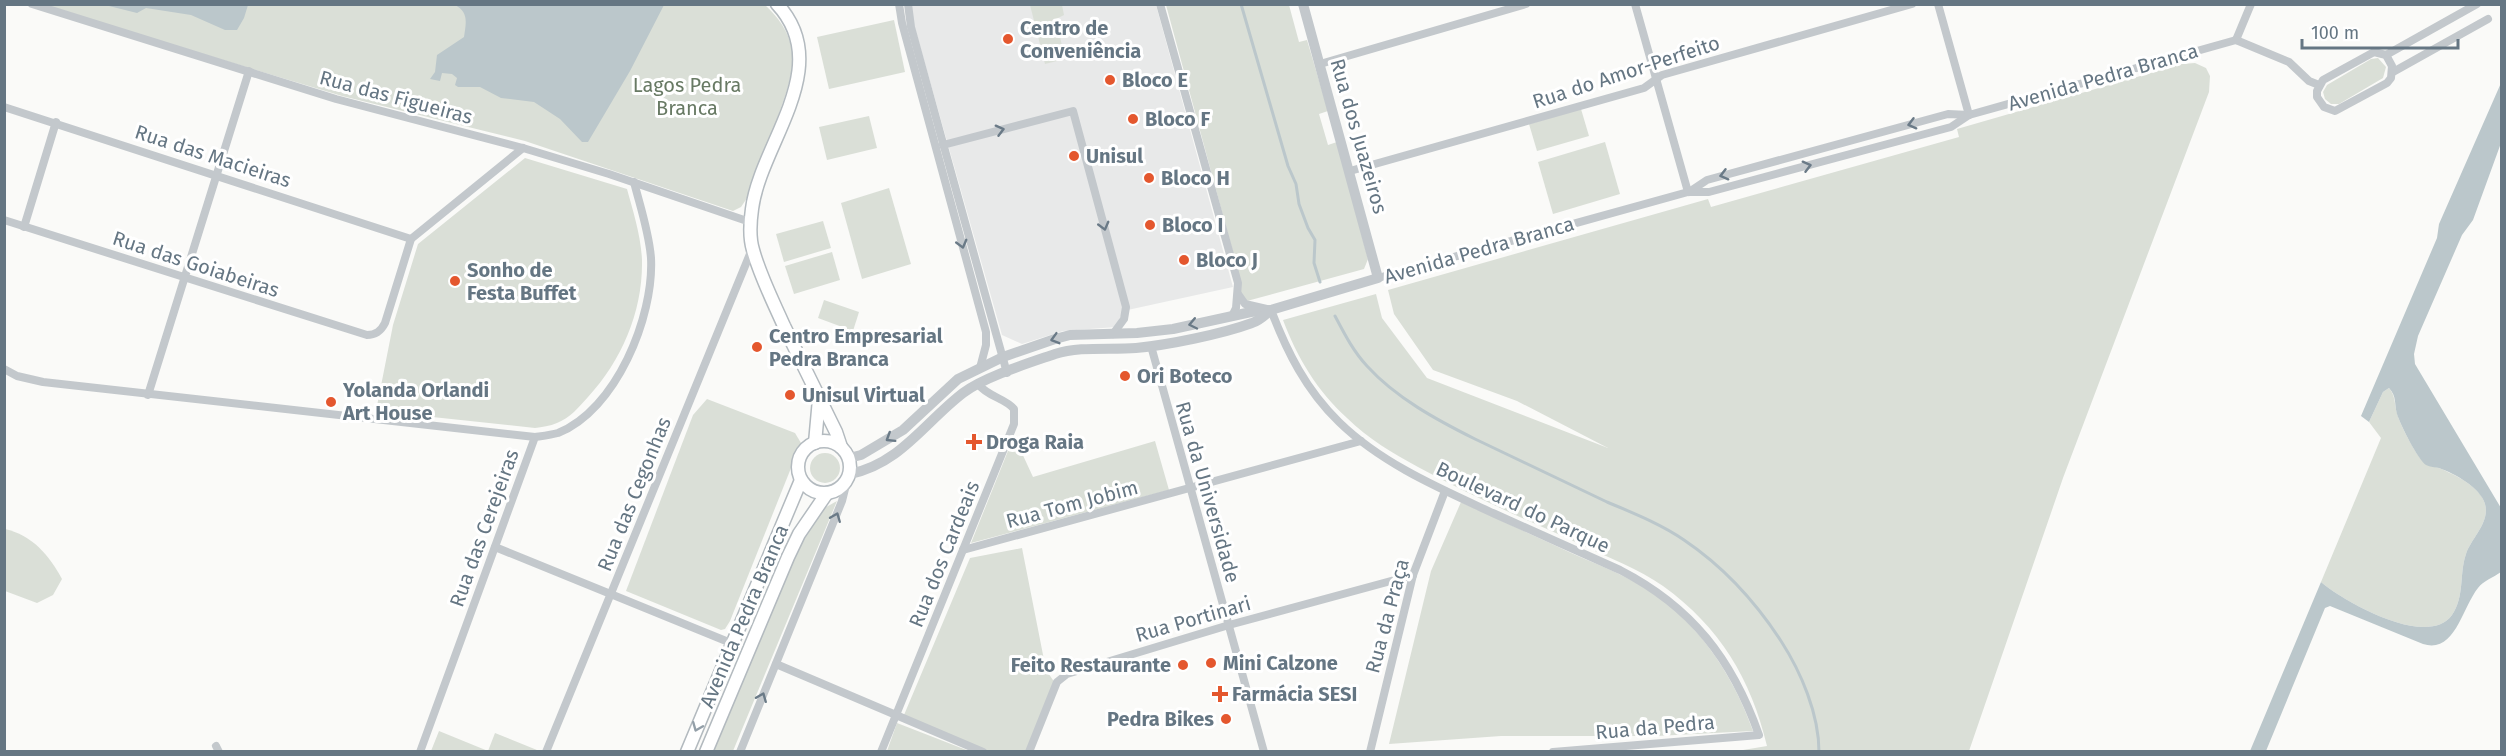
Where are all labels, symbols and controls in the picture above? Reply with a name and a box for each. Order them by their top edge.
scale bar [2302,12,2458,50]
place label: Centro de Conveniência [1020,16,1141,63]
text: 100 m [2311,22,2359,44]
street label: Rua do Amor-Perfeito [1529,30,1723,114]
marker: Centro de Conveniência [1001,32,1015,46]
street label: Avenida Pedra Branca [2005,38,2201,116]
street label: Rua dos Juazeiros [1325,56,1393,216]
street label: Rua das Figueiras [317,65,475,129]
place label: Bloco E [1122,68,1188,92]
park label: Lagos Pedra Branca [633,73,741,120]
marker: Bloco E [1103,73,1117,87]
place label: Bloco F [1145,107,1210,131]
marker: Bloco F [1126,112,1140,126]
one-way arrow [1907,117,1918,129]
street label: Rua das Macieiras [132,119,294,193]
one-way arrow [995,125,1005,138]
place label: Unisul [1086,144,1143,168]
marker: Unisul [1067,149,1081,163]
one-way arrow [1801,161,1811,173]
place label: Bloco H [1161,166,1230,190]
one-way arrow [1719,168,1729,181]
marker: Bloco H [1142,171,1156,185]
street label: Avenida Pedra Branca [1381,211,1577,289]
place label: Bloco I [1162,213,1223,237]
marker: Bloco I [1143,218,1157,232]
one-way arrow [1097,220,1109,231]
street label: Rua das Goiabeiras [110,226,282,302]
one-way arrow [955,238,967,249]
place label: Bloco J [1196,248,1258,272]
marker: Bloco J [1177,253,1191,267]
place label: Sonho de Festa Buffet [467,258,577,305]
marker: Sonho de Festa Buffet [448,274,462,288]
one-way arrow [1188,317,1198,330]
place label: Centro Empresarial Pedra Branca [769,324,943,371]
one-way arrow [1050,332,1060,345]
marker: Centro Empresarial Pedra Branca [750,340,764,354]
place label: Ori Boteco [1137,364,1233,388]
marker: Ori Boteco [1118,369,1132,383]
place label: Yolanda Orlandi Art House [342,378,489,425]
place label: Unisul Virtual [802,383,925,407]
marker: Unisul Virtual [783,388,797,402]
marker: Yolanda Orlandi Art House [324,395,338,409]
street label: Rua da Universidade [1171,399,1245,585]
street label: Rua das Cegonhas [592,413,676,575]
one-way arrow [886,430,896,442]
place label: Droga Raia [986,430,1084,454]
marker: Droga Raia [967,435,981,449]
street label: Rua das Cerejeiras [444,446,524,610]
street label: Boulevard do Parque [1432,456,1614,558]
street label: Rua Tom Jobim [1003,475,1141,533]
street label: Rua dos Cardeais [904,477,984,631]
one-way arrow [829,512,841,523]
street label: Avenida Pedra Branca [695,521,793,711]
street label: Rua da Praça [1360,556,1415,676]
street label: Rua Portinari [1132,591,1254,647]
place label: Mini Calzone [1223,651,1338,675]
place label: Feito Restaurante [1011,653,1171,677]
marker: Mini Calzone [1204,656,1218,670]
marker: Feito Restaurante [1176,658,1190,672]
place label: Farmácia SESI [1232,682,1357,706]
marker: Farmácia SESI [1213,687,1227,701]
one-way arrow [755,693,767,704]
place label: Pedra Bikes [1107,707,1214,731]
street label: Rua da Pedra [1594,710,1716,744]
marker: Pedra Bikes [1219,712,1233,726]
one-way arrow [692,721,704,732]

